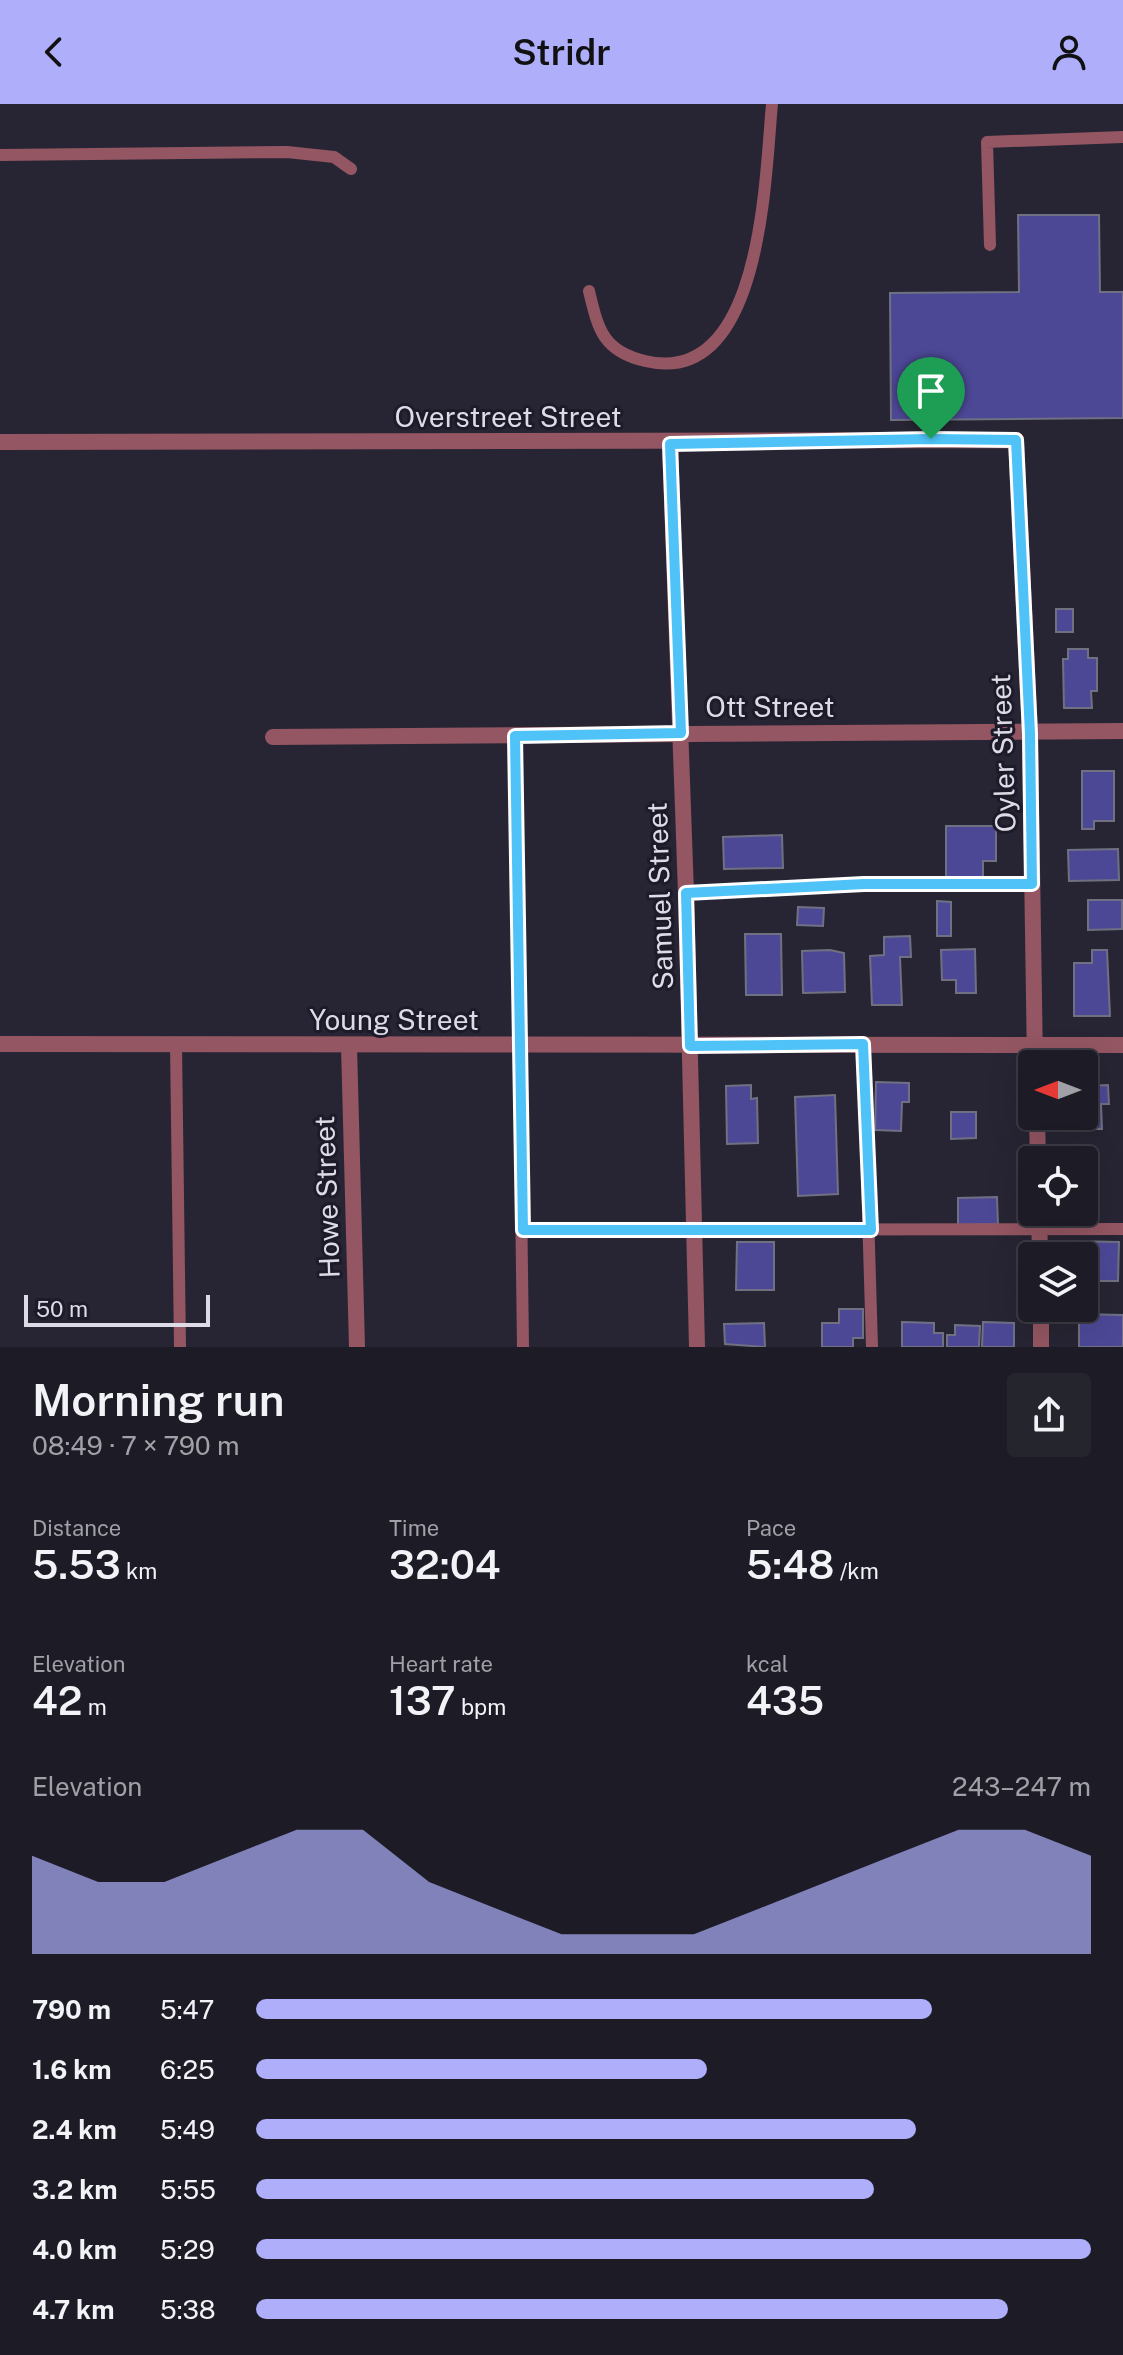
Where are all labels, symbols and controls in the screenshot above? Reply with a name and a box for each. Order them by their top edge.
icon: back [32,30,76,74]
icon: person [1047,30,1091,74]
text: Stridr [512,31,611,73]
pin [897,357,965,439]
icon: arrive [909,369,953,413]
street label: Overstreet Street [394,400,622,433]
street label: Oyler Street [983,673,1022,833]
street label: Ott Street [705,690,835,723]
street label: Samuel Street [640,802,679,990]
street label: Young Street [309,1003,479,1036]
north arrow [1018,1050,1098,1130]
map controls [1018,1050,1098,1322]
street label: Howe Street [307,1115,346,1279]
button: locate [1018,1146,1098,1226]
button: layers [1018,1242,1098,1322]
scale bar [24,1291,210,1327]
text: 50 m [36,1296,88,1322]
button: share [1007,1373,1091,1457]
text: Morning run [32,1374,285,1426]
text: 08:49 · 7 × 790 m [32,1430,239,1461]
text: Distance [32,1515,121,1541]
text: Time [389,1515,439,1541]
text: Pace [746,1515,796,1541]
text: 5.53 [32,1541,121,1588]
text: 32:04 [389,1541,500,1588]
text: 5:48 [746,1541,834,1588]
text: km [121,1558,157,1584]
text: /km [834,1558,879,1584]
text: Elevation [32,1651,125,1677]
text: Heart rate [389,1651,493,1677]
text: kcal [746,1651,788,1677]
text: 42 [32,1677,82,1724]
text: 137 [389,1677,456,1724]
text: 435 [746,1677,824,1724]
text: m [82,1694,107,1720]
text: bpm [456,1694,506,1720]
text: Elevation [32,1771,142,1802]
text: 243–247 m [952,1771,1091,1802]
text: 790 m [32,1994,111,2025]
text: 5:47 [160,1994,214,2025]
text: 1.6 km [32,2054,112,2085]
text: 6:25 [160,2054,215,2085]
text: 2.4 km [32,2114,117,2145]
text: 5:49 [160,2114,215,2145]
text: 3.2 km [32,2174,118,2205]
text: 5:55 [160,2174,216,2205]
text: 4.0 km [32,2234,117,2265]
text: 5:29 [160,2234,215,2265]
text: 4.7 km [32,2294,114,2325]
text: 5:38 [160,2294,216,2325]

